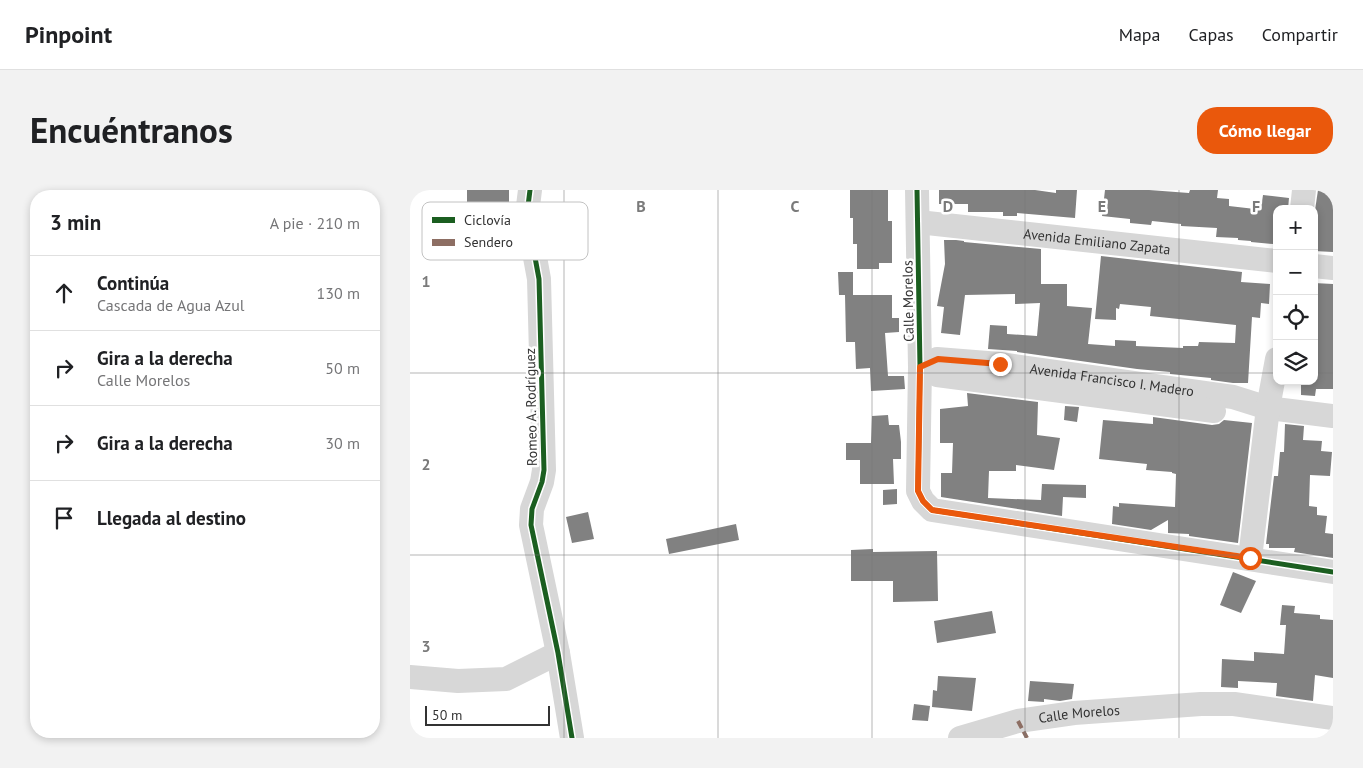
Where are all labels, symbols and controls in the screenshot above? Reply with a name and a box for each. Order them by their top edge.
text: Pinpoint [25,19,112,50]
text: Mapa [1119,23,1161,46]
text: Capas [1189,23,1234,46]
text: Compartir [1262,23,1338,46]
text: Encuéntranos [30,107,233,153]
button: Cómo llegar [1197,107,1333,154]
text: B [636,196,646,216]
text: C [791,196,800,216]
text: D [943,196,953,216]
text: E [1098,196,1106,216]
text: F [1252,196,1260,216]
legend [422,202,588,260]
map controls [1273,205,1318,385]
button: + [1273,205,1318,250]
text: 3 min [50,209,101,236]
text: Ciclovía [464,211,511,229]
text: A pie · 210 m [270,213,360,233]
street label: Avenida Emiliano Zapata [1023,225,1171,258]
text: Sendero [464,233,513,251]
button: − [1273,250,1318,295]
street label: Calle Morelos [898,260,918,342]
text: Continúa [97,271,169,295]
text: 1 [421,271,431,291]
icon: ahead [50,279,78,307]
text: 130 m [317,283,360,303]
text: Cascada de Agua Azul [97,295,245,315]
button: locate [1273,295,1318,340]
button: layers [1273,340,1318,385]
text: Gira a la derecha [97,346,233,370]
street label: Romeo A. Rodríguez [521,348,541,466]
route end [989,353,1012,376]
icon: right [50,354,78,382]
text: 50 m [325,358,360,378]
street label: Avenida Francisco I. Madero [1029,359,1195,400]
text: Calle Morelos [97,370,190,390]
icon: right [50,429,78,457]
text: Gira a la derecha [97,431,233,455]
text: 30 m [325,433,360,453]
text: 2 [421,454,431,474]
icon: arrive [50,504,78,532]
text: Llegada al destino [97,506,246,530]
route start [1239,547,1262,570]
text: 3 [421,636,431,656]
street label: Calle Morelos [1037,701,1120,727]
scale bar [425,703,550,726]
text: 50 m [432,706,462,724]

